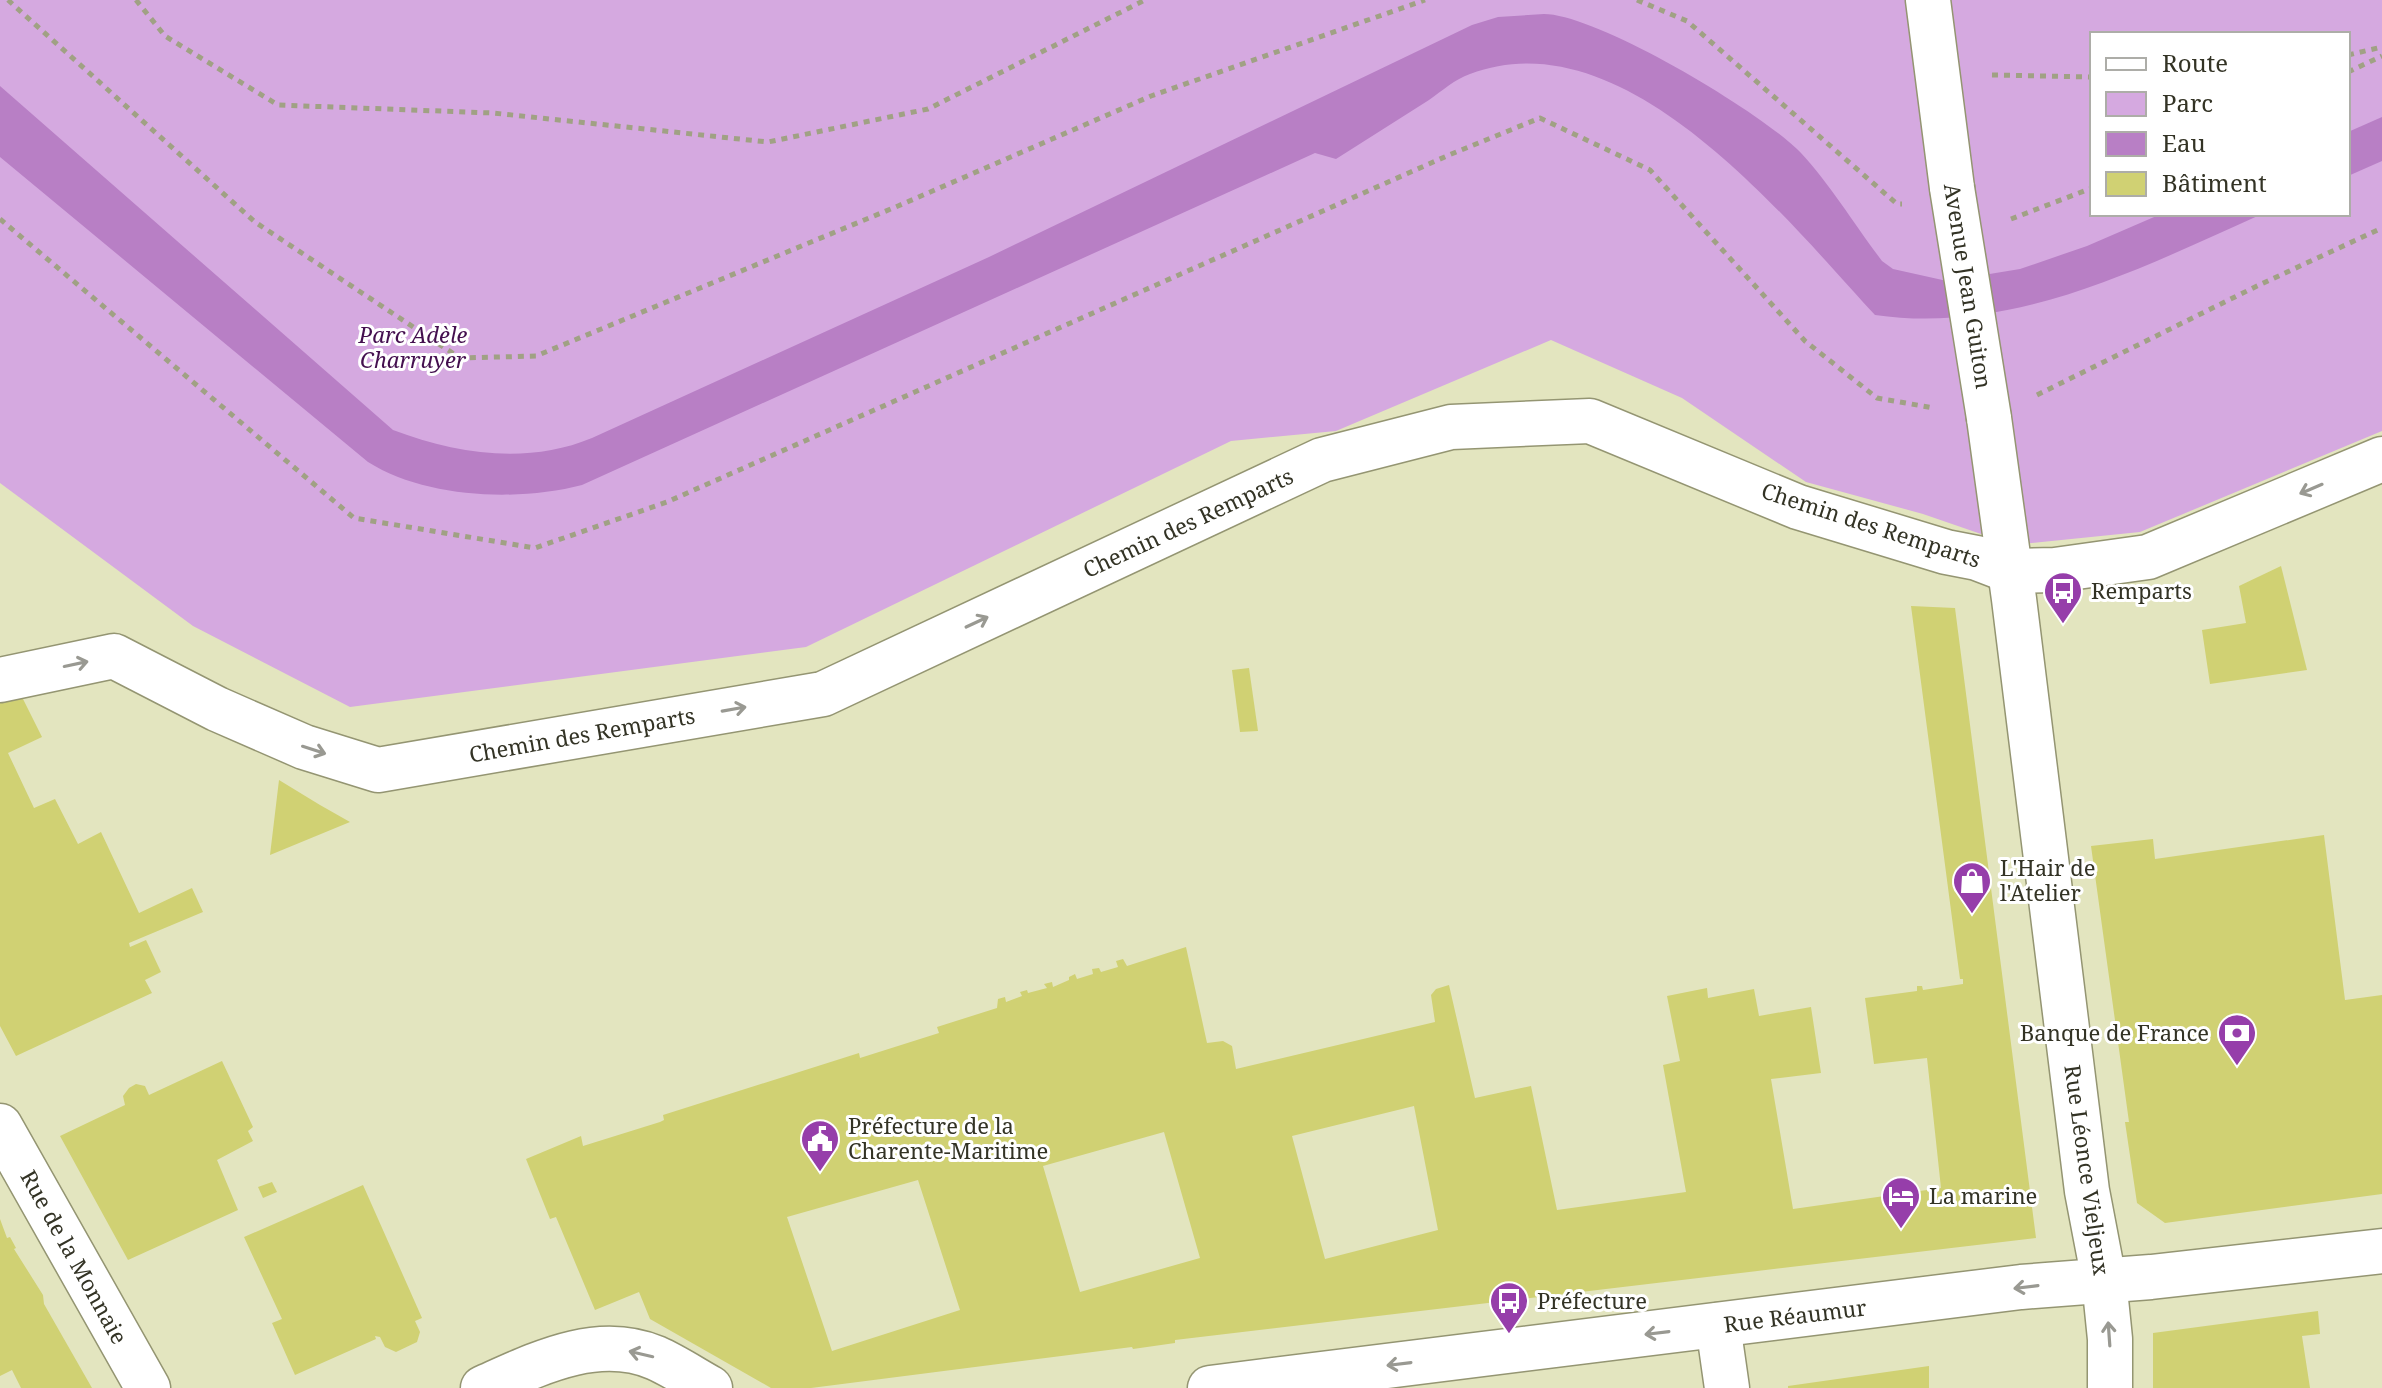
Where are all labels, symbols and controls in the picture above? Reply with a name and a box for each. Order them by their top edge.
legend [2090,32,2350,216]
text: Route [2162,46,2228,79]
text: Parc [2162,86,2213,119]
text: Eau [2162,126,2206,159]
text: Bâtiment [2162,166,2267,199]
street label: Avenue Jean Guiton [1938,181,2000,391]
park label: Parc Adèle Charruyer [358,319,468,374]
street label: Chemin des Remparts [1078,460,1298,584]
street label: Chemin des Remparts [1758,474,1985,574]
one-way arrow [2299,482,2324,497]
bus stop icon: Remparts [2042,570,2084,625]
place label: Remparts [2091,575,2192,605]
one-way arrow [964,614,988,629]
one-way arrow [63,656,89,671]
street label: Chemin des Remparts [467,699,697,769]
one-way arrow [721,701,746,716]
one-way arrow [302,743,327,758]
place label: L'Hair de l'Atelier [2000,852,2095,907]
shop icon: L'Hair de l'Atelier [1951,860,1993,915]
bank icon: Banque de France [2216,1012,2258,1067]
place label: Banque de France [2020,1017,2209,1047]
street label: Rue Léonce Vieljeux [2058,1063,2118,1277]
place label: Préfecture de la Charente-Maritime [848,1110,1048,1165]
public building icon: Préfecture de la Charente-Maritime [799,1118,841,1173]
street label: Rue de la Monnaie [15,1164,135,1349]
hotel icon: La marine [1880,1175,1922,1230]
place label: La marine [1929,1180,2037,1210]
bus stop icon: Préfecture [1488,1280,1530,1335]
one-way arrow [2014,1280,2040,1295]
place label: Préfecture [1537,1285,1647,1315]
street label: Rue Réaumur [1722,1291,1869,1339]
one-way arrow [2101,1321,2116,1348]
one-way arrow [1644,1325,1671,1340]
one-way arrow [628,1346,654,1361]
one-way arrow [1386,1357,1413,1372]

